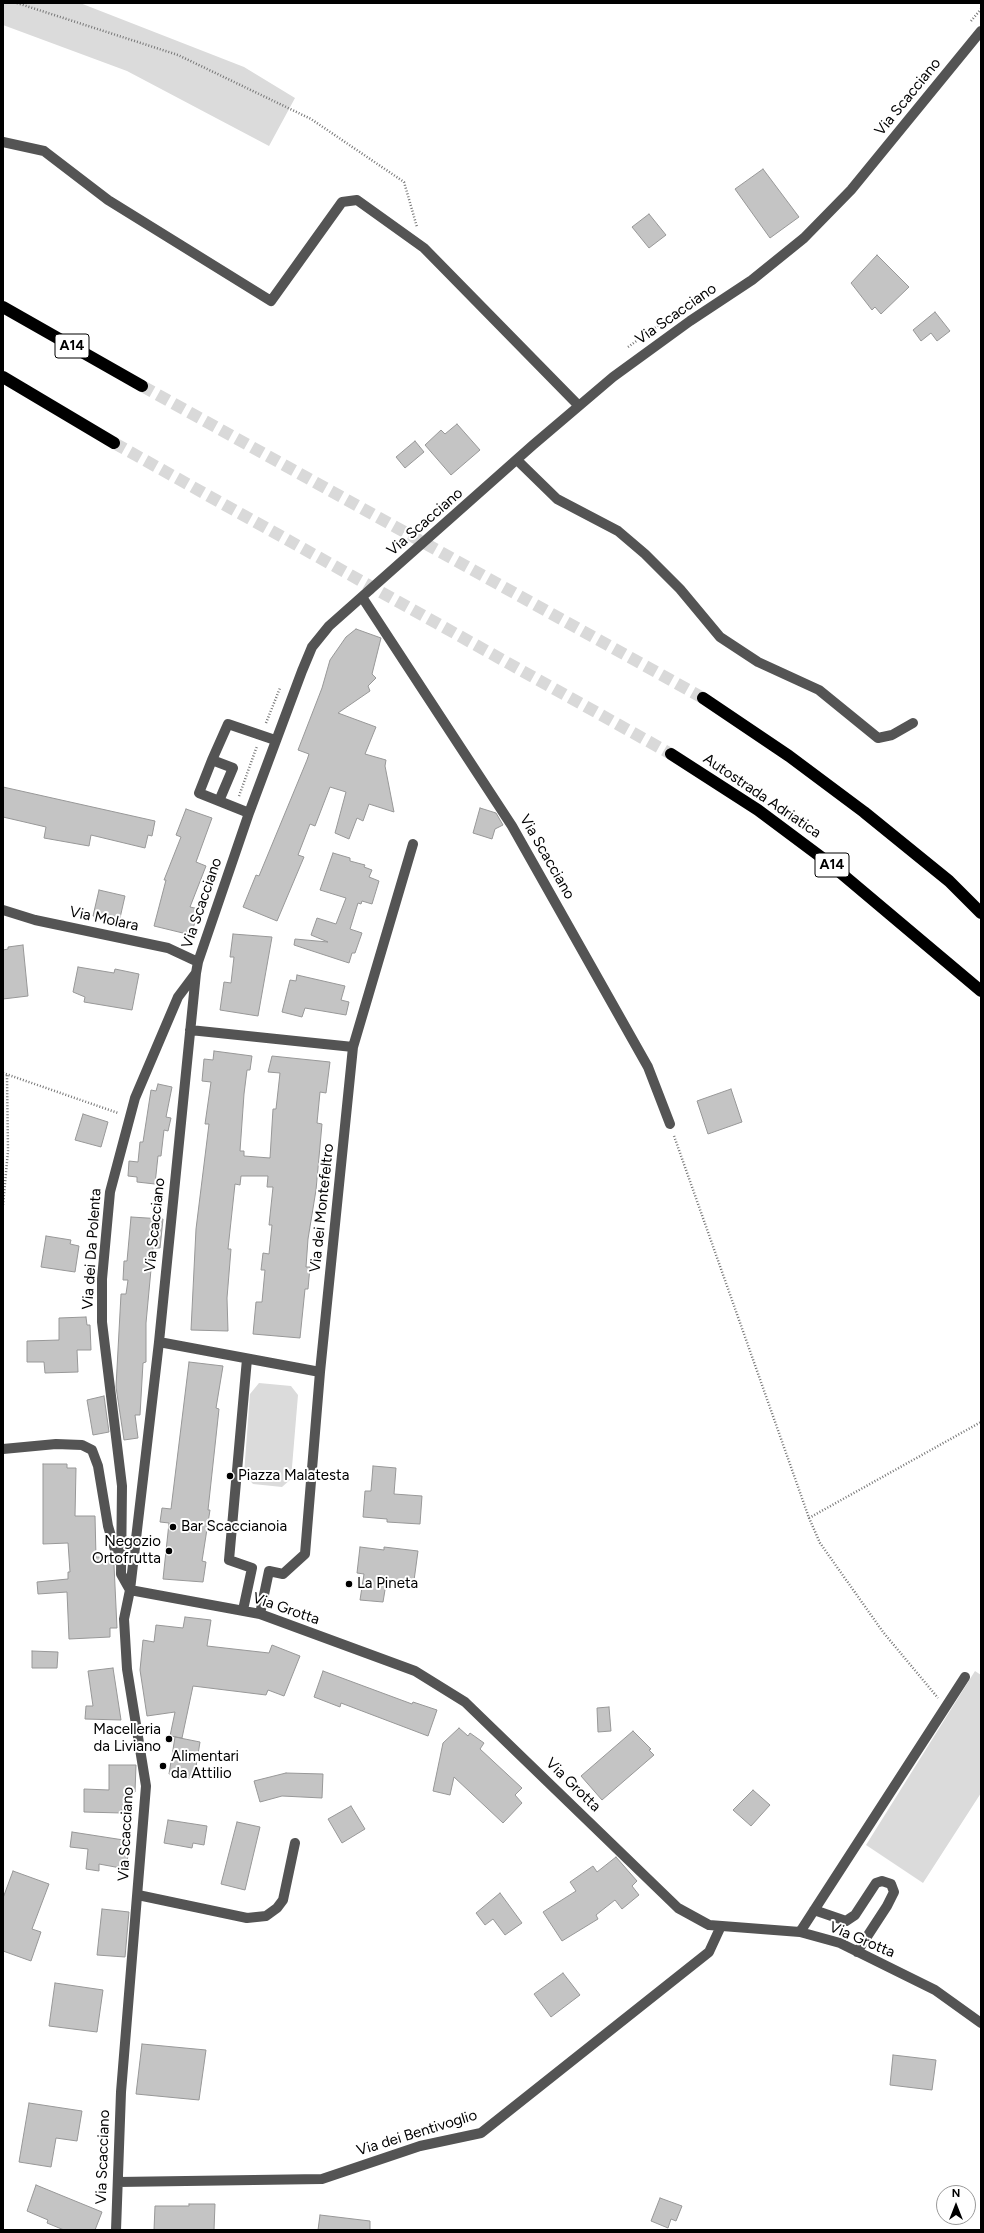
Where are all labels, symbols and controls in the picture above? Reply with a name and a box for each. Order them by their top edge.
street label: Via Scacciano [871,55,945,139]
street label: Via Scacciano [632,279,720,349]
road number: A14 [55,334,89,358]
street label: Via Scacciano [383,484,467,560]
street label: Autostrada Adriatica [700,750,824,842]
street label: Via Scacciano [516,812,578,902]
road number: A14 [815,853,849,877]
street label: Via Scacciano [178,855,226,951]
street label: Via Molara [68,903,140,935]
street label: Via dei Montefeltro [306,1143,338,1273]
street label: Via Scacciano [141,1177,169,1273]
street label: Via dei Da Polenta [79,1188,105,1310]
place label: Piazza Malatesta [238,1467,349,1485]
marker: Piazza Malatesta [225,1471,235,1481]
place label: Bar Scaccianoia [181,1518,287,1536]
marker: Bar Scaccianoia [168,1522,178,1532]
place label: Negozio Ortofrutta [92,1533,161,1568]
marker: Negozio Ortofrutta [164,1546,174,1556]
place label: La Pineta [357,1575,418,1593]
marker: La Pineta [344,1579,354,1589]
street label: Via Grotta [250,1589,322,1629]
place label: Macelleria da Liviano [93,1721,161,1756]
marker: Macelleria da Liviano [164,1734,174,1744]
place label: Alimentari da Attilio [171,1748,239,1783]
street label: Via Grotta [542,1754,604,1816]
marker: Alimentari da Attilio [158,1761,168,1771]
street label: Via Scacciano [115,1786,137,1882]
street label: Via Grotta [827,1918,897,1962]
street label: Via dei Bentivoglio [355,2106,479,2160]
street label: Via Scacciano [92,2109,114,2205]
north arrow [936,2185,976,2225]
text: N [952,2187,960,2200]

